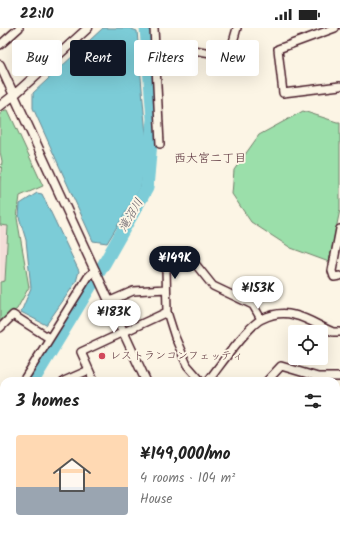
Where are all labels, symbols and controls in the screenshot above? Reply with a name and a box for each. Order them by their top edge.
text: 22:10 [20,2,53,26]
chip: Buy [12,40,62,76]
chip: Rent [70,40,126,76]
chip: Filters [134,40,198,76]
chip: New [206,40,259,76]
district label: 西大宮二丁目 [174,149,246,168]
water label: 滝沼川 [114,195,148,235]
pin: ¥149K [147,246,203,280]
text: ¥149K [158,248,192,269]
pin: ¥153K [230,276,286,310]
text: ¥153K [241,278,275,299]
pin: ¥183K [86,300,142,334]
text: ¥183K [97,302,131,323]
map controls [288,325,328,365]
button: locate [288,325,328,365]
place label: レストランコンフェッティ [110,347,243,365]
marker: レストランコンフェッティ [97,351,107,361]
text: 3 homes [16,388,79,415]
icon: filters [302,390,324,412]
text: ¥149,000/mo [140,441,231,468]
icon: home [48,451,96,499]
text: 4 rooms · 104 m² [140,468,235,489]
text: House [140,489,172,510]

